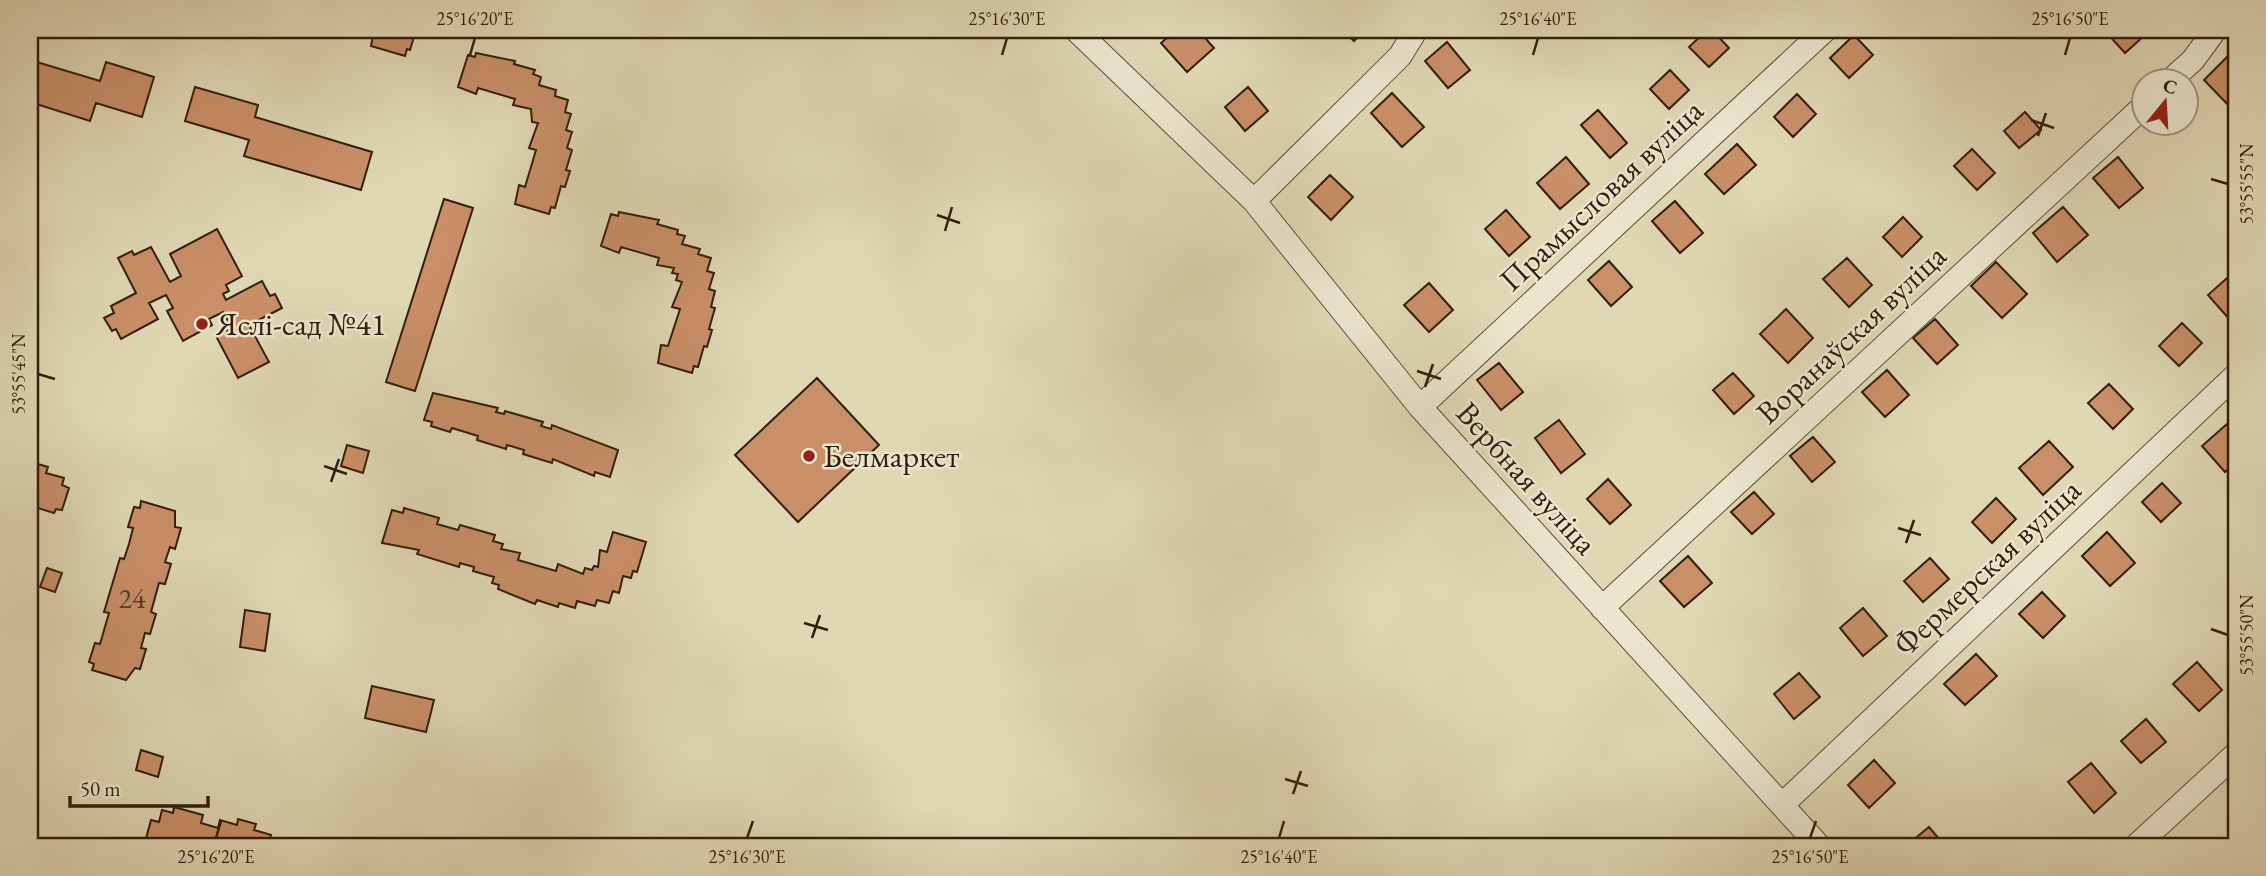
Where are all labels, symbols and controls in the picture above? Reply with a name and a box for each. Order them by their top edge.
text: 25°16'20"E [437,7,513,30]
text: 25°16'30"E [969,7,1045,30]
text: 25°16'40"E [1500,7,1576,30]
text: 25°16'50"E [2032,7,2108,30]
north arrow [2130,66,2200,136]
text: С [2160,72,2180,100]
street label: Прамысловая вуліца [1490,89,1712,300]
text: 53°55'55"N [2235,143,2258,224]
street label: Воранаўская вуліца [1747,235,1955,433]
place label: Яслі-сад №41 [215,303,386,345]
marker: Яслі-сад №41 [194,316,210,332]
text: 53°55'45"N [7,333,30,414]
street label: Вербная вуліца [1447,393,1607,564]
place label: Белмаркет [823,435,959,477]
marker: Белмаркет [801,448,817,464]
street label: Фермерская вуліца [1884,469,2090,665]
house number: 24 [119,580,146,616]
text: 53°55'50"N [2235,594,2258,675]
scale bar [70,764,208,808]
text: 50 m [80,775,121,802]
text: 25°16'20"E [178,845,254,868]
text: 25°16'30"E [709,845,785,868]
text: 25°16'40"E [1241,845,1317,868]
text: 25°16'50"E [1772,845,1848,868]

